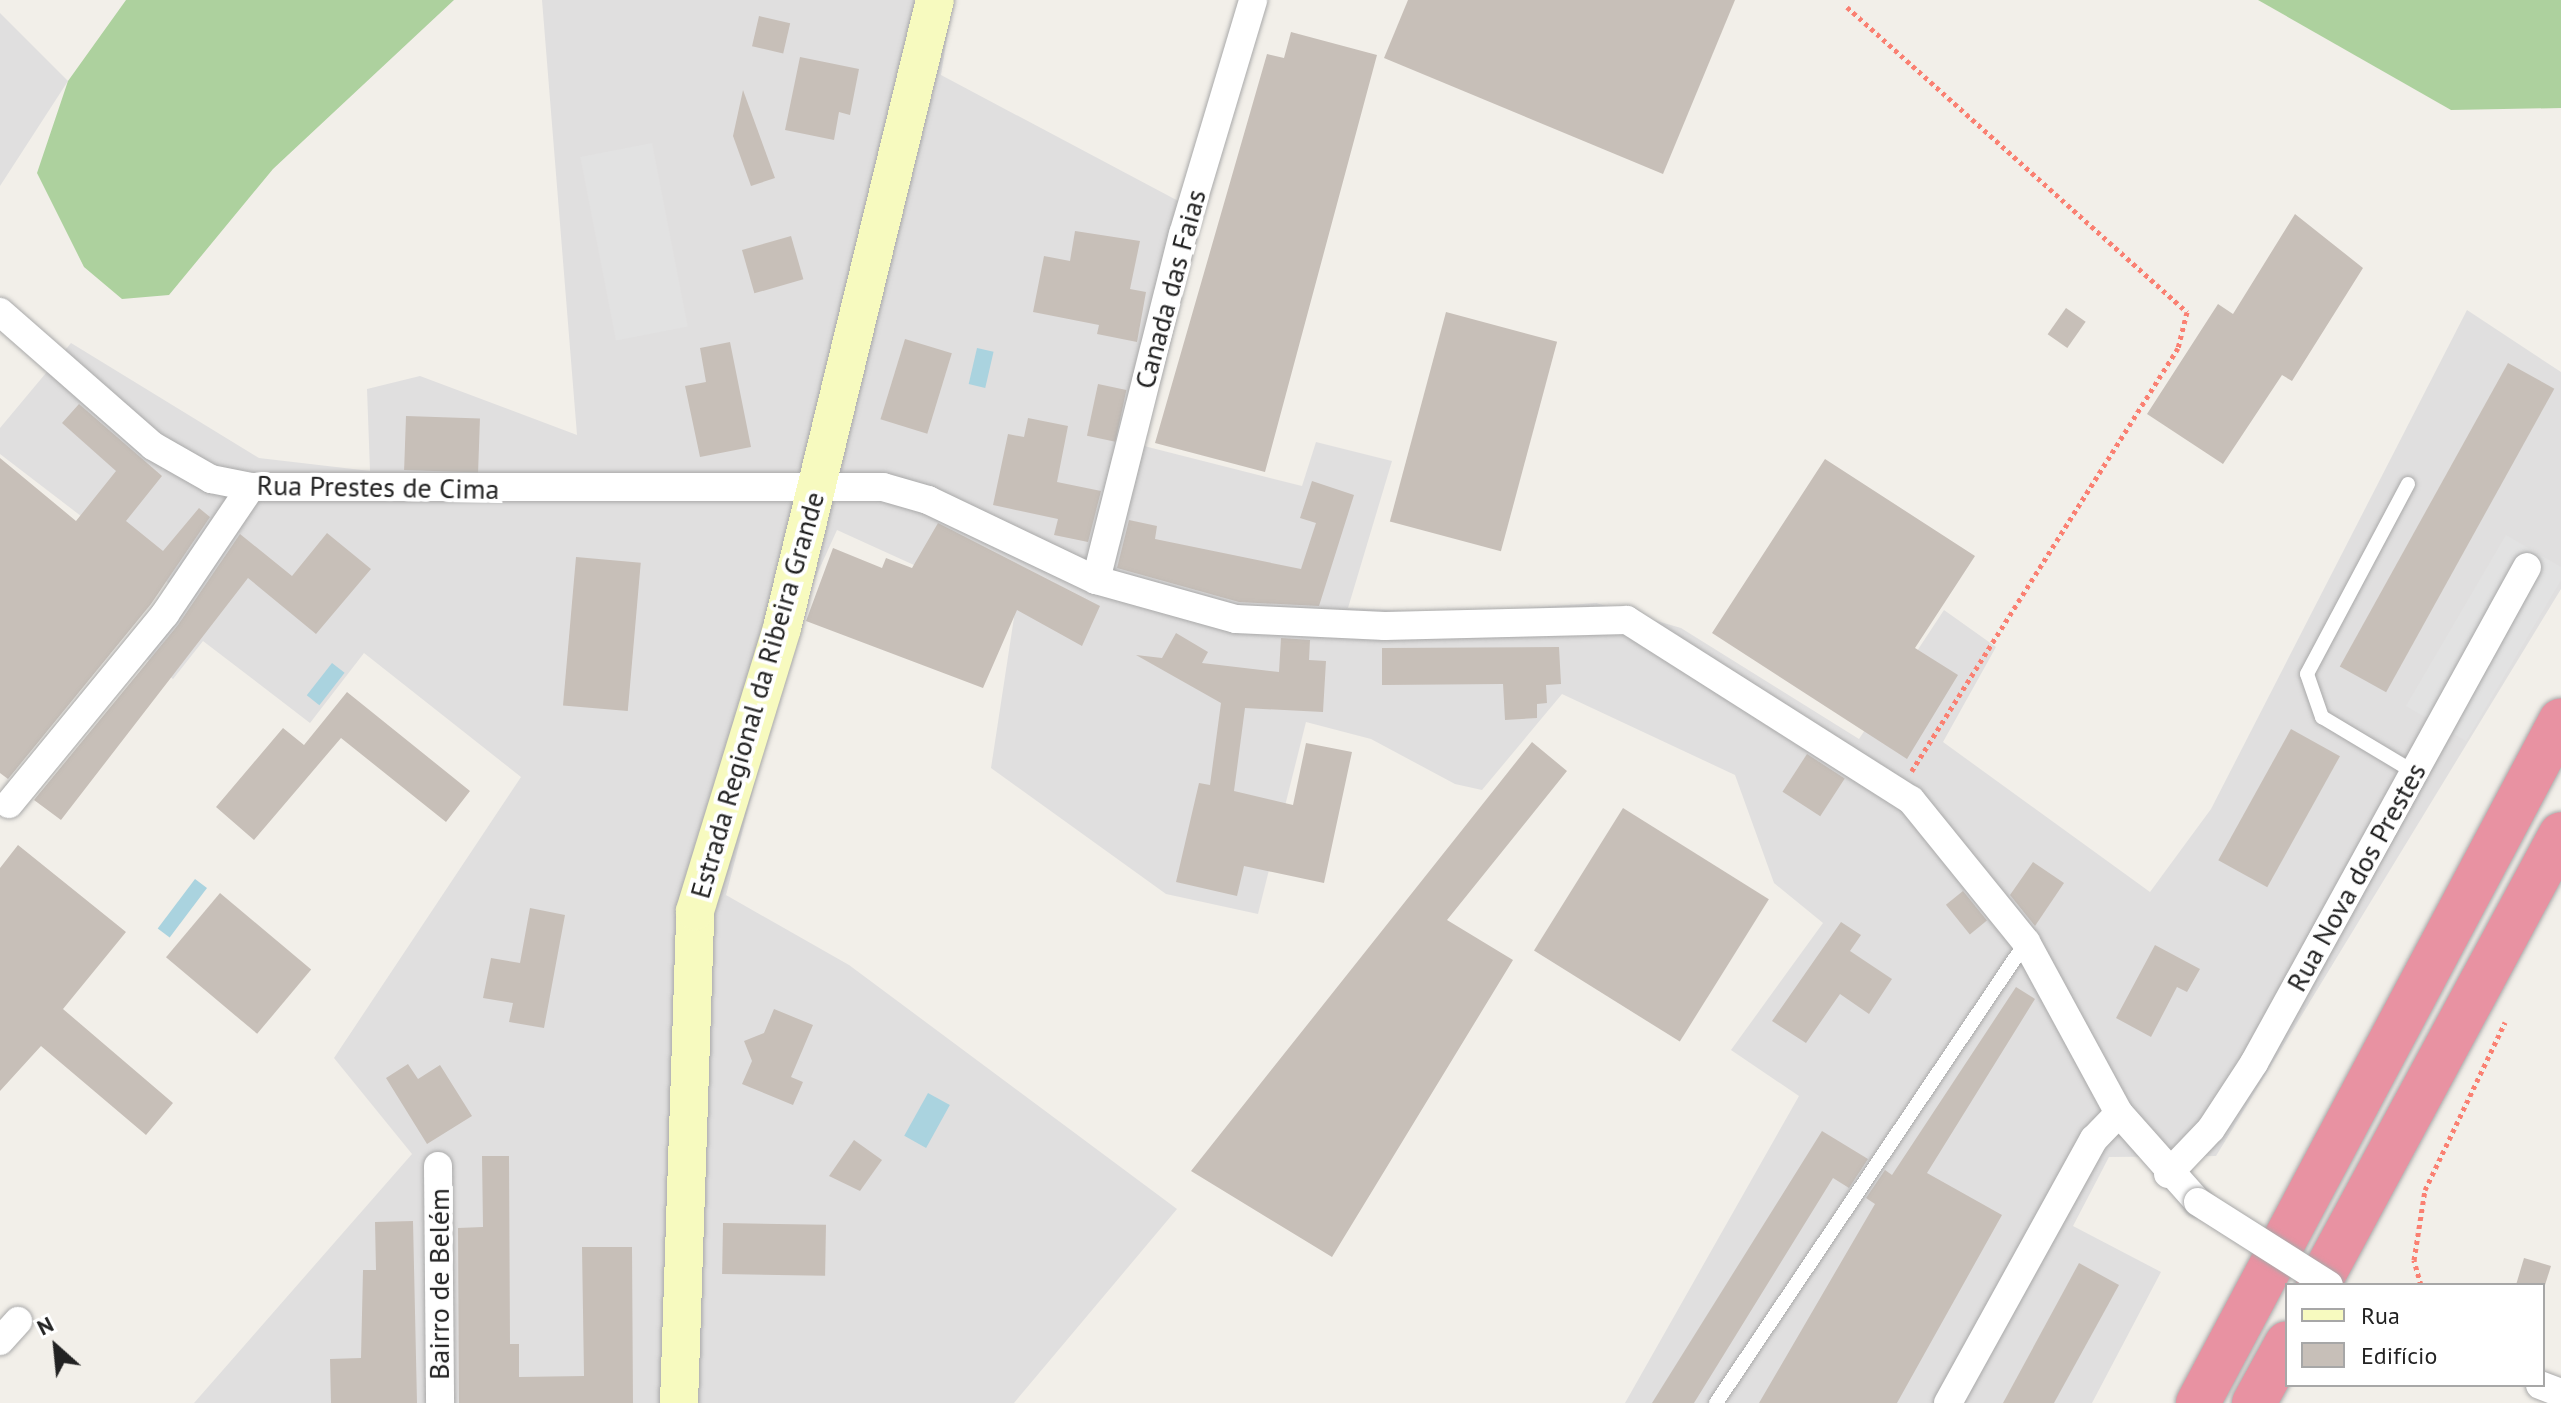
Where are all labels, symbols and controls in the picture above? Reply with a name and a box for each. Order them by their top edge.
street label: Canada das Faias [1127,186,1213,392]
street label: Rua Prestes de Cima [256,468,500,506]
street label: Estrada Regional da Ribeira Grande [683,488,831,902]
street label: Rua Nova dos Prestes [2279,757,2433,997]
street label: Bairro de Belém [422,1188,456,1380]
legend [2285,1283,2545,1387]
text: Rua [2361,1300,2400,1331]
north arrow [16,1307,96,1387]
text: N [32,1310,58,1341]
text: Edifício [2361,1340,2437,1371]

